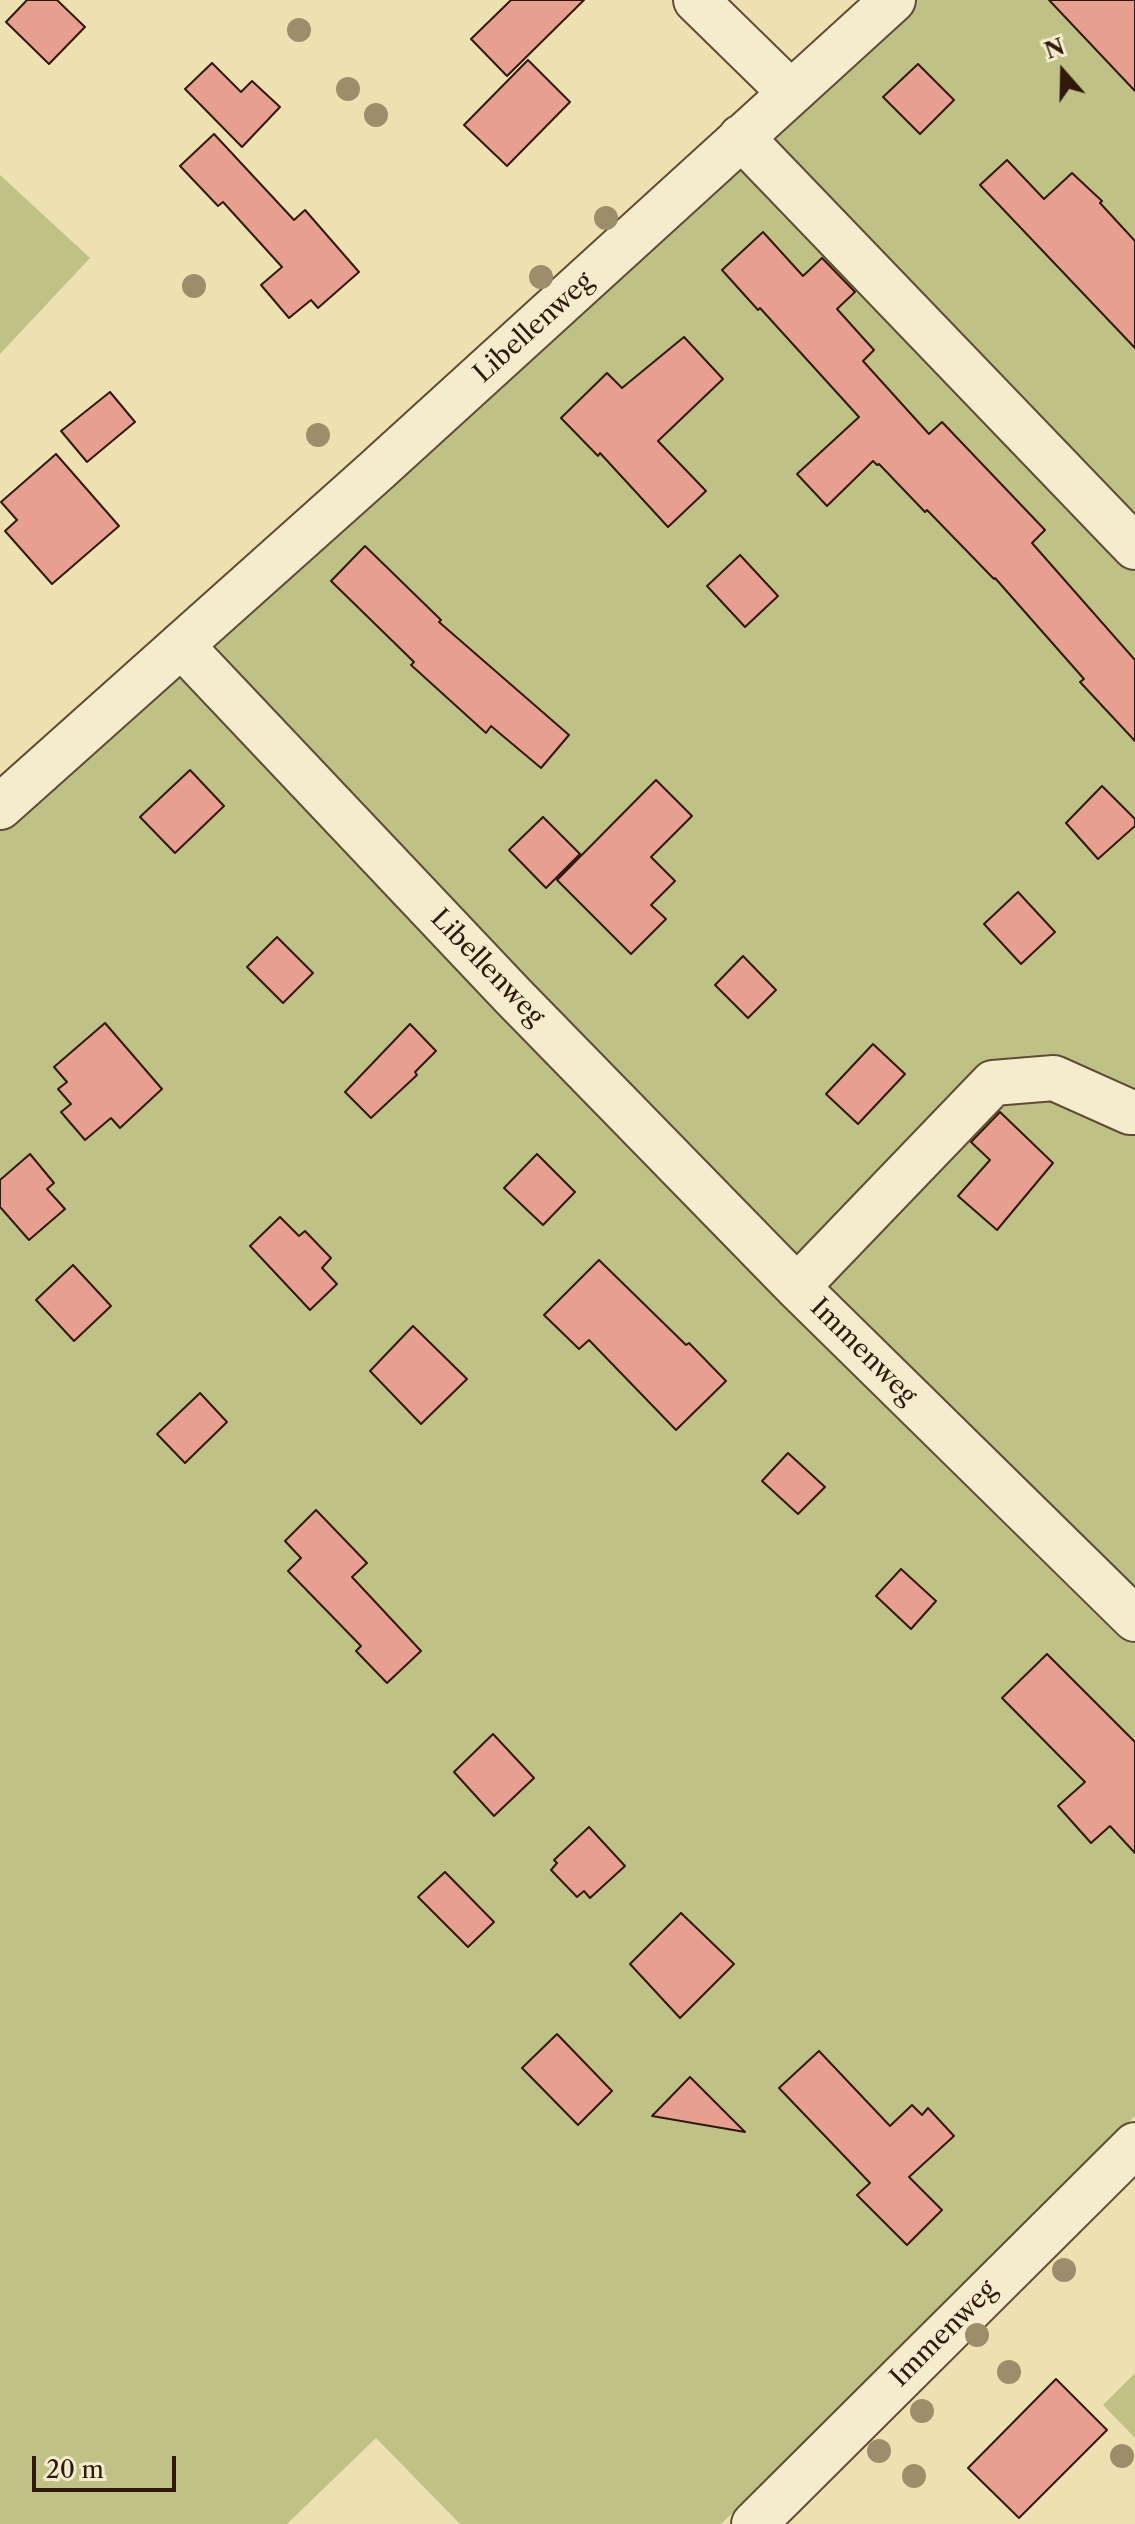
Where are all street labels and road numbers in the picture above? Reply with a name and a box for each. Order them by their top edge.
street label: Libellenweg [468,266,600,390]
street label: Libellenweg [424,903,550,1033]
street label: Immenweg [803,1292,923,1412]
street label: Immenweg [884,2274,1004,2394]

